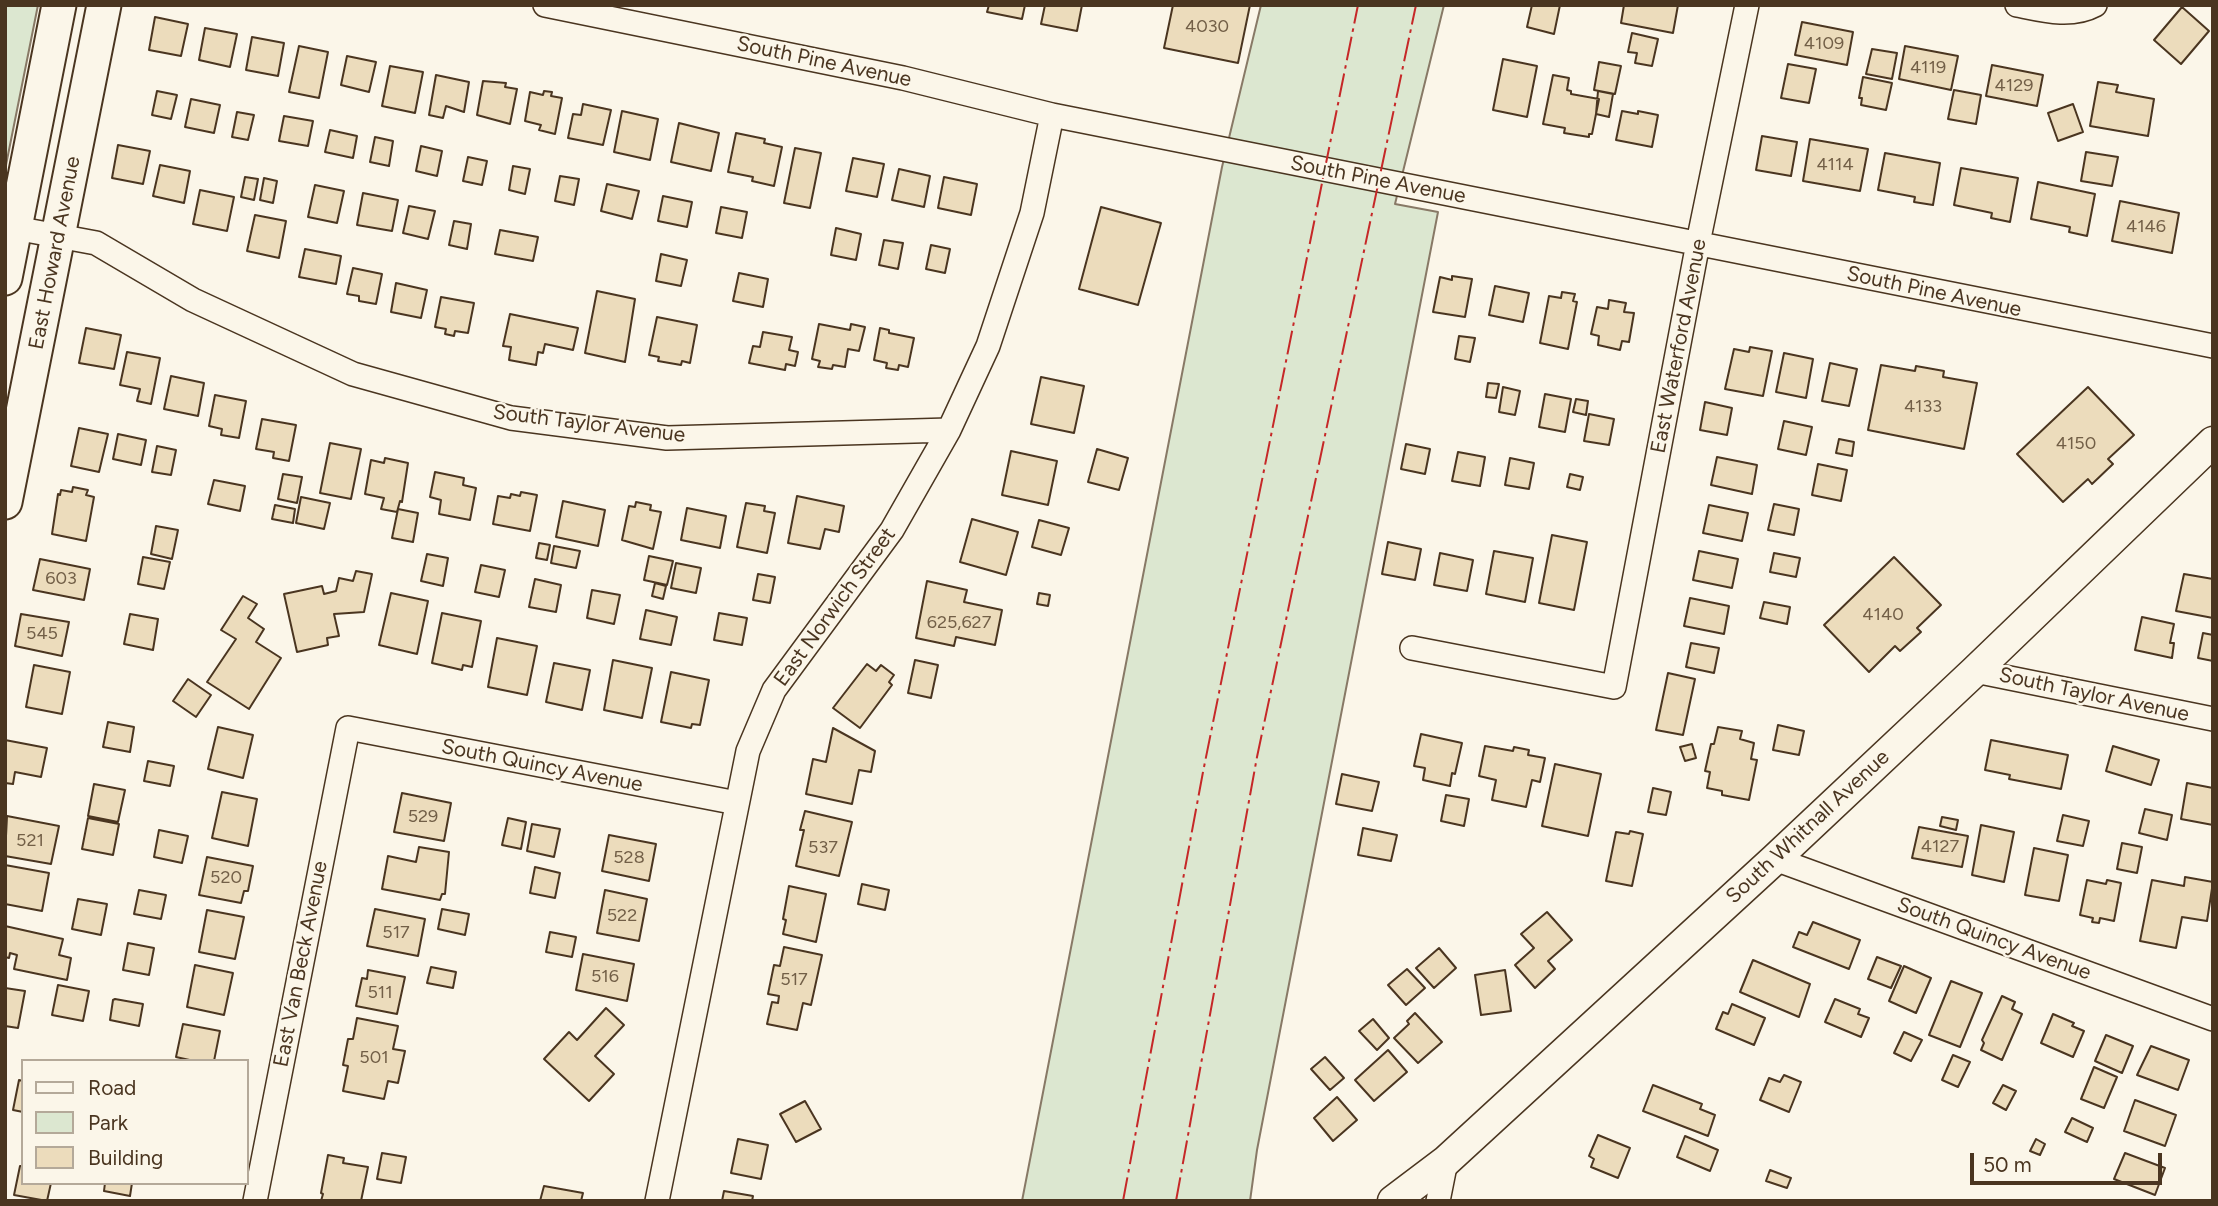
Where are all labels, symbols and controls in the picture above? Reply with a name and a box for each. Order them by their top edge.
house number: 4030 [1185,16,1229,38]
street label: South Pine Avenue [734,31,914,93]
house number: 4109 [1804,33,1844,55]
house number: 4119 [1910,57,1946,79]
house number: 4129 [1995,75,2033,97]
street label: South Pine Avenue [1288,151,1468,209]
street label: East Howard Avenue [24,154,86,352]
house number: 4114 [1816,154,1854,176]
house number: 4146 [2126,216,2166,238]
street label: East Waterford Avenue [1646,237,1712,455]
street label: South Pine Avenue [1844,261,2024,323]
house number: 4133 [1904,396,1942,418]
street label: South Taylor Avenue [491,400,687,448]
house number: 4150 [2056,433,2096,455]
street label: East Norwich Street [769,523,901,691]
house number: 603 [45,568,77,590]
house number: 4140 [1862,604,1904,626]
house number: 625,627 [927,612,991,634]
house number: 545 [26,623,58,645]
street label: South Taylor Avenue [1997,663,2191,727]
street label: South Quincy Avenue [439,734,645,798]
street label: South Whitnall Avenue [1721,745,1895,909]
house number: 529 [408,806,438,828]
house number: 521 [16,830,44,852]
house number: 4127 [1921,836,1959,858]
house number: 537 [808,837,838,859]
house number: 528 [613,847,645,869]
street label: East Van Beck Avenue [269,859,333,1069]
house number: 520 [210,867,242,889]
street label: South Quincy Avenue [1894,892,2094,986]
house number: 522 [607,905,637,927]
house number: 517 [382,922,410,944]
house number: 516 [591,966,619,988]
house number: 517 [780,969,808,991]
house number: 511 [367,982,393,1004]
house number: 501 [359,1047,389,1069]
legend [21,1059,248,1185]
text: Road [88,1075,136,1100]
text: Park [88,1110,128,1135]
scale bar [1973,1140,2166,1184]
text: Building [88,1145,163,1170]
text: 50 m [1983,1152,2032,1177]

